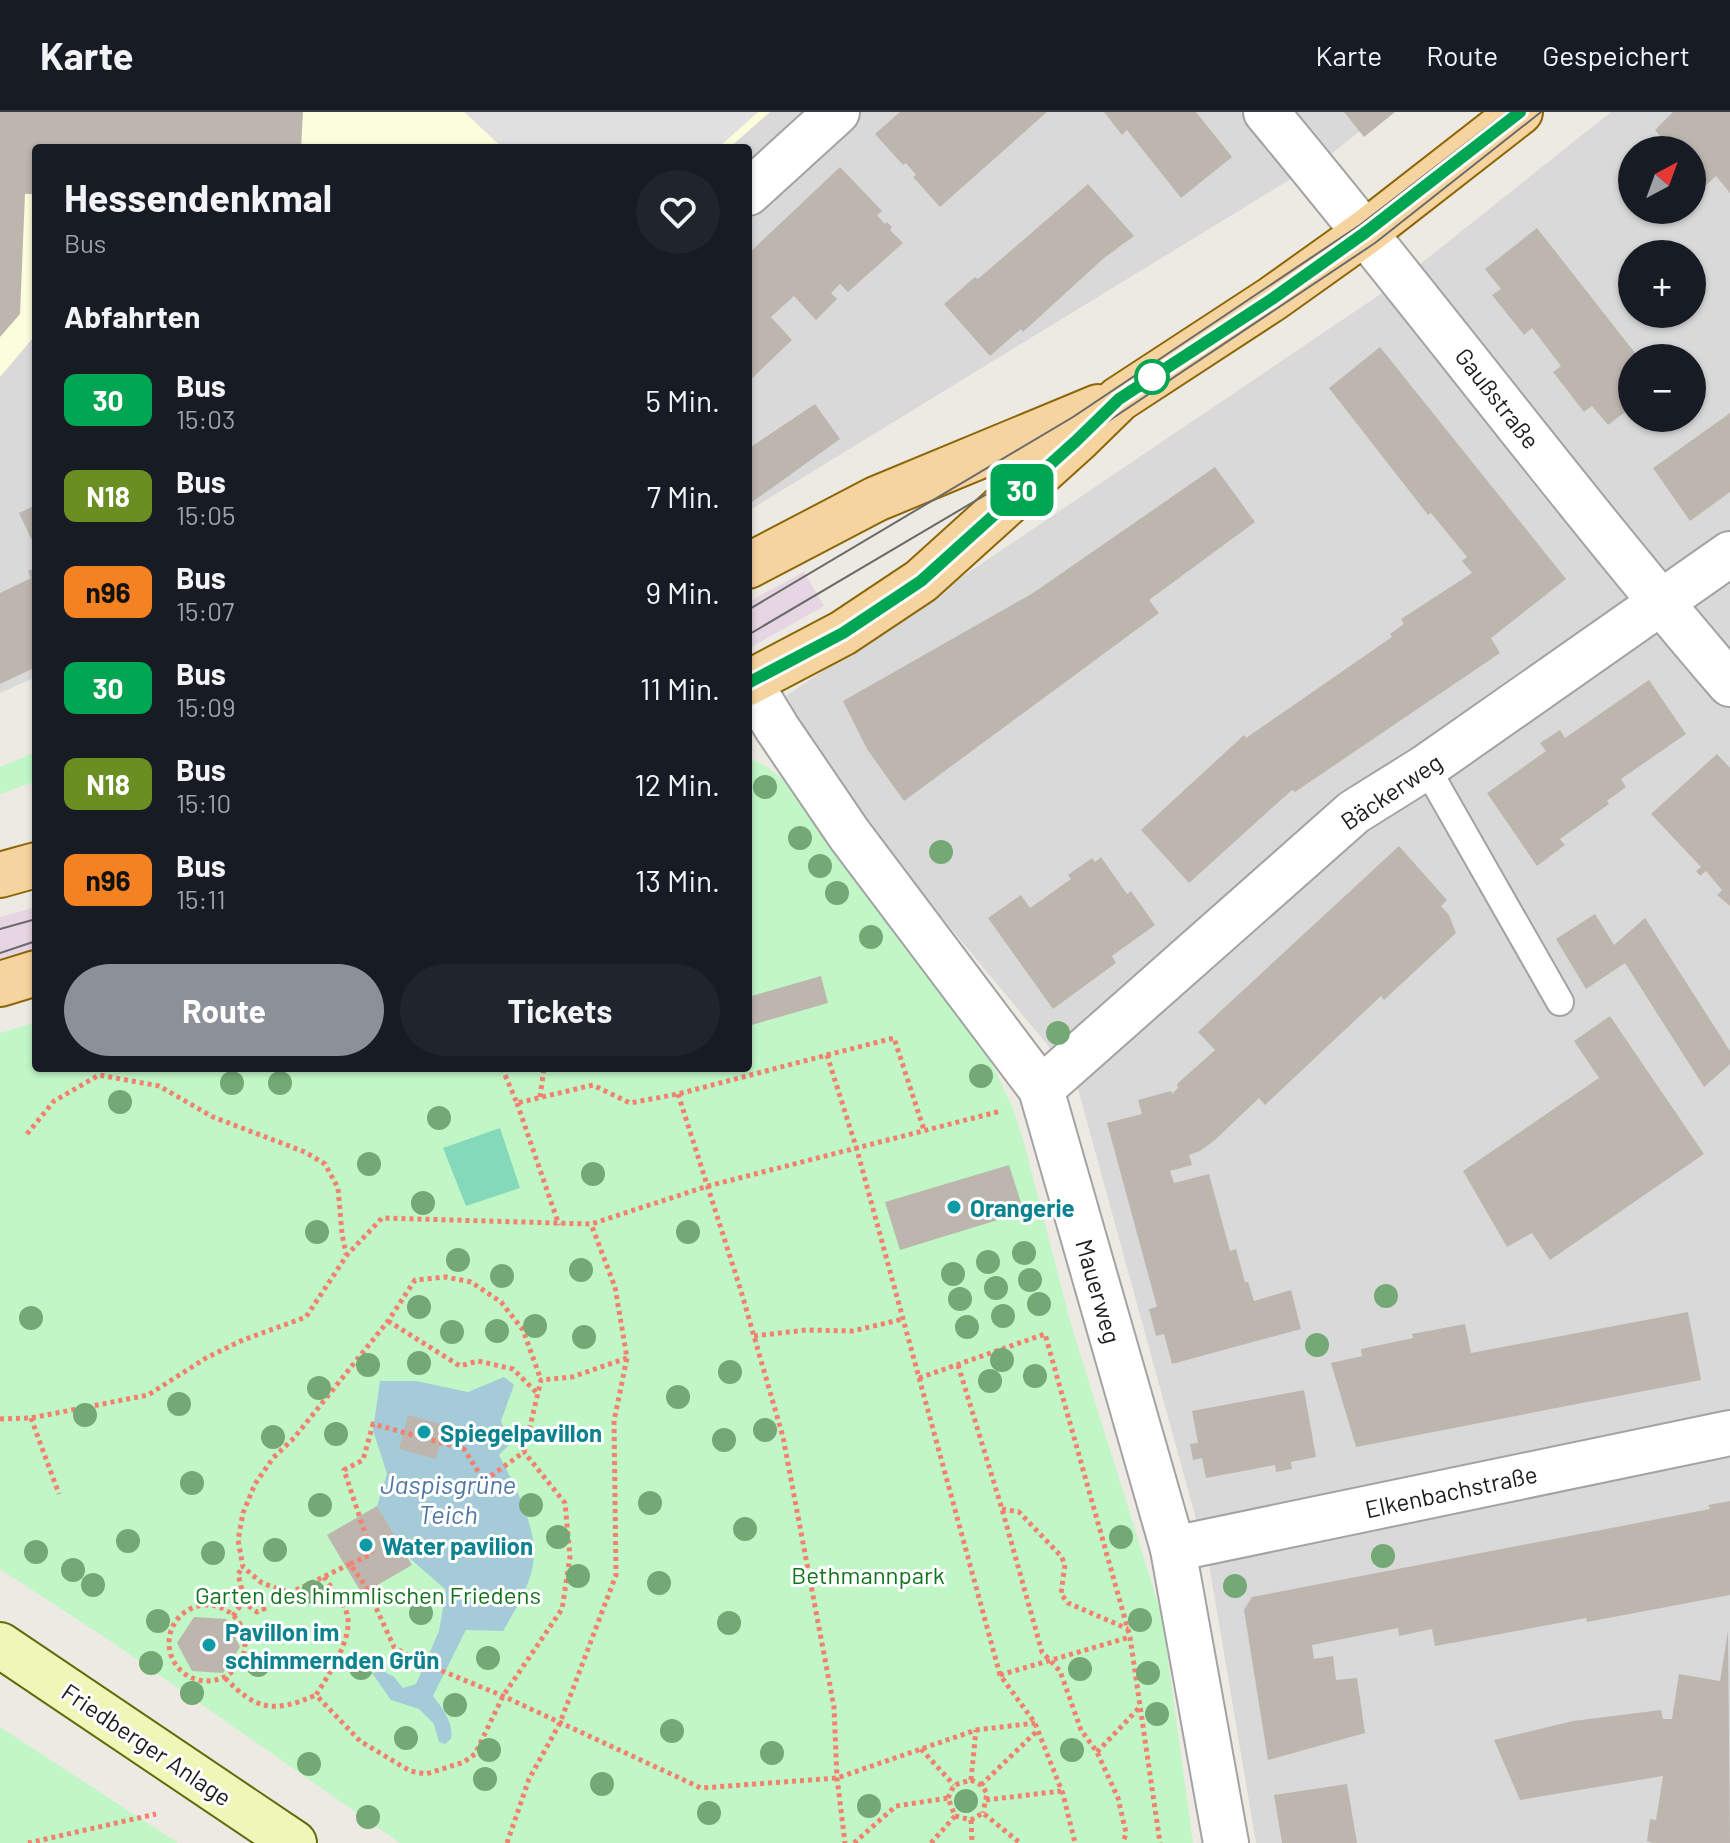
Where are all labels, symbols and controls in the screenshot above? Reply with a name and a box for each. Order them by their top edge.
text: Karte [40,32,134,78]
text: Karte [1316,38,1382,72]
text: Route [1426,38,1498,72]
text: Gespeichert [1542,38,1690,72]
north arrow [1618,136,1706,224]
map controls [1618,136,1706,432]
button: heart [636,170,720,254]
text: Hessendenkmal [64,174,332,220]
text: Bus [64,227,106,258]
button: + [1618,240,1706,328]
text: Abfahrten [64,298,200,334]
street label: Gaußstraße [1450,342,1546,454]
button: − [1618,344,1706,432]
unlabelled marker [1135,360,1169,394]
text: Bus [176,367,226,403]
text: 5 Min. [646,382,720,418]
text: 30 [92,383,124,417]
text: 15:03 [176,403,235,434]
text: Bus [176,463,226,499]
line badge: 30 [986,464,1058,516]
text: 30 [1006,473,1038,507]
text: 7 Min. [647,478,720,514]
text: N18 [86,479,130,513]
text: 15:05 [176,499,235,530]
text: Bus [176,559,226,595]
text: 9 Min. [645,574,720,610]
text: n96 [85,575,131,609]
text: 15:07 [176,595,234,626]
text: Bus [176,655,226,691]
text: 11 Min. [640,670,720,706]
text: 30 [92,671,124,705]
text: 15:09 [176,691,236,722]
street label: Bäckerweg [1335,747,1447,835]
text: Bus [176,751,226,787]
text: 12 Min. [634,766,720,802]
text: N18 [86,767,130,801]
text: 15:10 [176,787,231,818]
text: Bus [176,847,226,883]
text: 13 Min. [635,862,720,898]
text: n96 [85,863,131,897]
text: 15:11 [176,883,226,914]
button: Route [64,964,384,1056]
button: Tickets [400,964,720,1056]
place label: Orangerie [970,1193,1075,1222]
marker: Orangerie [945,1198,963,1216]
street label: Mauerweg [1070,1236,1128,1346]
place label: Spiegelpavillon [440,1418,602,1447]
marker: Spiegelpavillon [415,1423,433,1441]
street label: Elkenbachstraße [1362,1459,1540,1523]
water label: Jaspisgrüne Teich [380,1468,516,1529]
place label: Water pavilion [382,1531,533,1560]
marker: Water pavilion [357,1536,375,1554]
park label: Bethmannpark [791,1560,945,1589]
park label: Garten des himmlischen Friedens [195,1580,541,1609]
place label: Pavillon im schimmernden Grün [225,1617,439,1674]
marker: Pavillon im schimmernden Grün [200,1636,218,1654]
street label: Friedberger Anlage [57,1677,237,1811]

